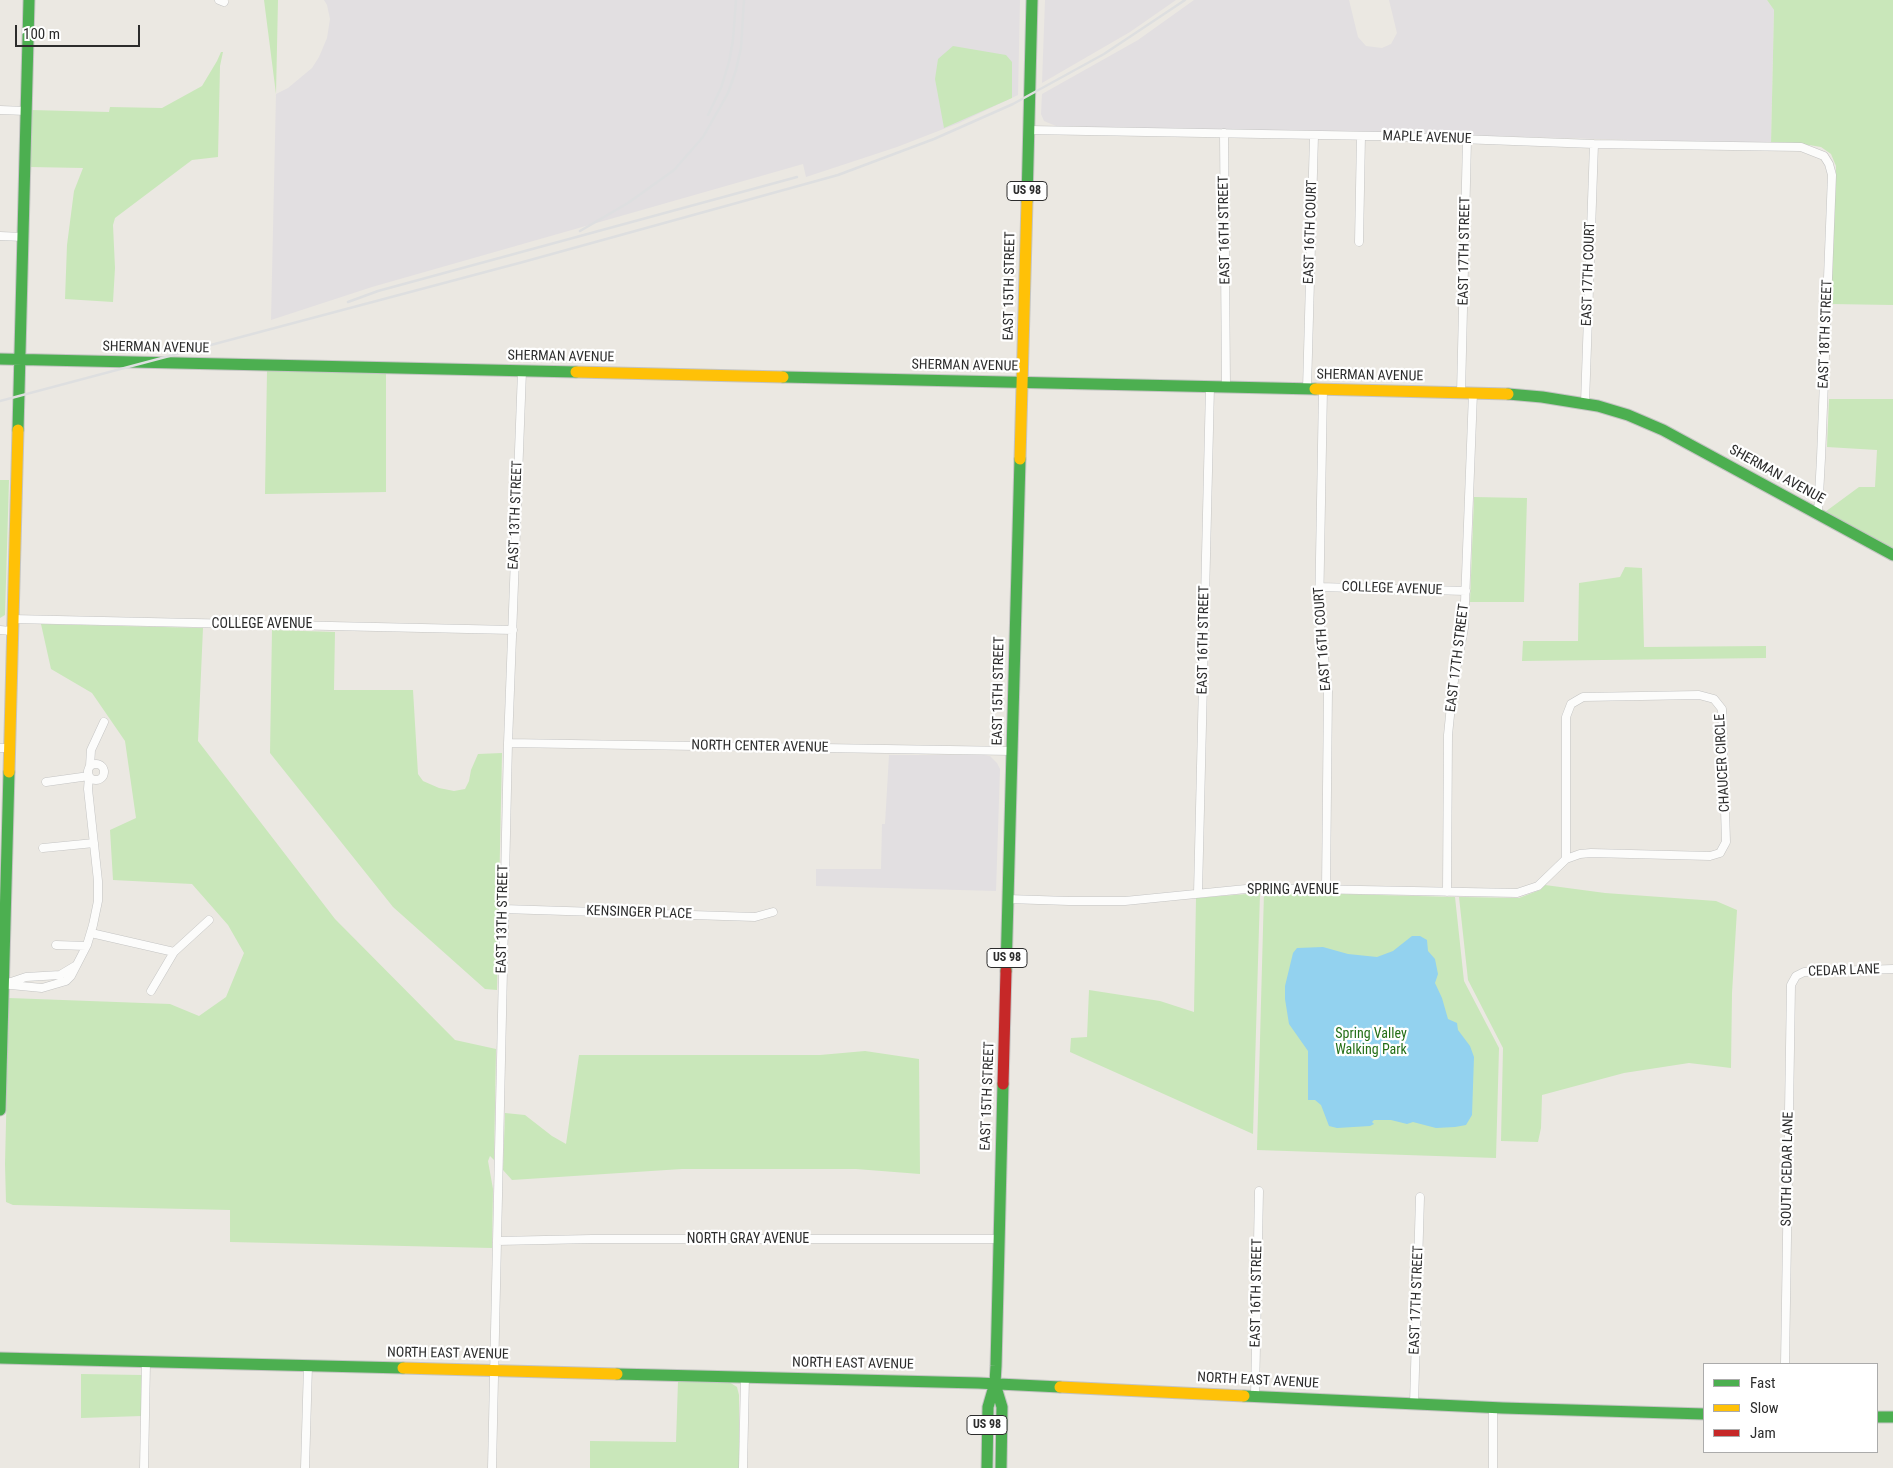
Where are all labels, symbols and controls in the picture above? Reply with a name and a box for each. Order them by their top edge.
scale bar [18,15,142,47]
text: 100 m [23,25,60,43]
street label: MAPLE AVENUE [1382,128,1472,148]
street label: EAST 16TH STREET [1216,175,1234,285]
street label: EAST 16TH COURT [1301,180,1321,284]
road number: US 98 [1007,182,1047,200]
street label: EAST 17TH STREET [1456,196,1474,306]
street label: EAST 17TH COURT [1579,222,1599,326]
street label: EAST 15TH STREET [1001,231,1019,341]
street label: EAST 18TH STREET [1816,279,1836,389]
street label: SHERMAN AVENUE [102,339,210,357]
street label: SHERMAN AVENUE [507,348,615,366]
street label: SHERMAN AVENUE [911,357,1019,375]
street label: SHERMAN AVENUE [1316,367,1424,385]
street label: SHERMAN AVENUE [1726,442,1828,508]
street label: EAST 13TH STREET [506,460,526,570]
street label: COLLEGE AVENUE [1341,579,1443,599]
street label: EAST 16TH STREET [1195,585,1213,695]
street label: EAST 16TH COURT [1311,586,1335,692]
street label: EAST 17TH STREET [1443,603,1473,713]
street label: COLLEGE AVENUE [212,616,312,632]
street label: EAST 15TH STREET [990,636,1008,746]
street label: CHAUCER CIRCLE [1712,713,1734,813]
street label: NORTH CENTER AVENUE [691,737,829,757]
street label: EAST 13TH STREET [494,864,512,974]
street label: SPRING AVENUE [1247,882,1339,898]
street label: KENSINGER PLACE [586,903,692,923]
road number: US 98 [987,948,1027,968]
street label: CEDAR LANE [1808,961,1880,981]
park label: Spring Valley Walking Park [1335,1026,1407,1058]
street label: EAST 15TH STREET [978,1041,998,1151]
street label: SOUTH CEDAR LANE [1779,1112,1797,1226]
street label: NORTH GRAY AVENUE [687,1231,809,1247]
street label: EAST 16TH STREET [1248,1238,1266,1348]
street label: EAST 17TH STREET [1407,1245,1427,1355]
street label: NORTH EAST AVENUE [387,1345,509,1363]
street label: NORTH EAST AVENUE [792,1355,914,1373]
legend [1703,1363,1878,1453]
street label: NORTH EAST AVENUE [1197,1369,1319,1393]
text: Fast [1750,1374,1775,1392]
text: Slow [1750,1399,1779,1417]
road number: US 98 [967,1416,1007,1434]
text: Jam [1750,1424,1776,1442]

